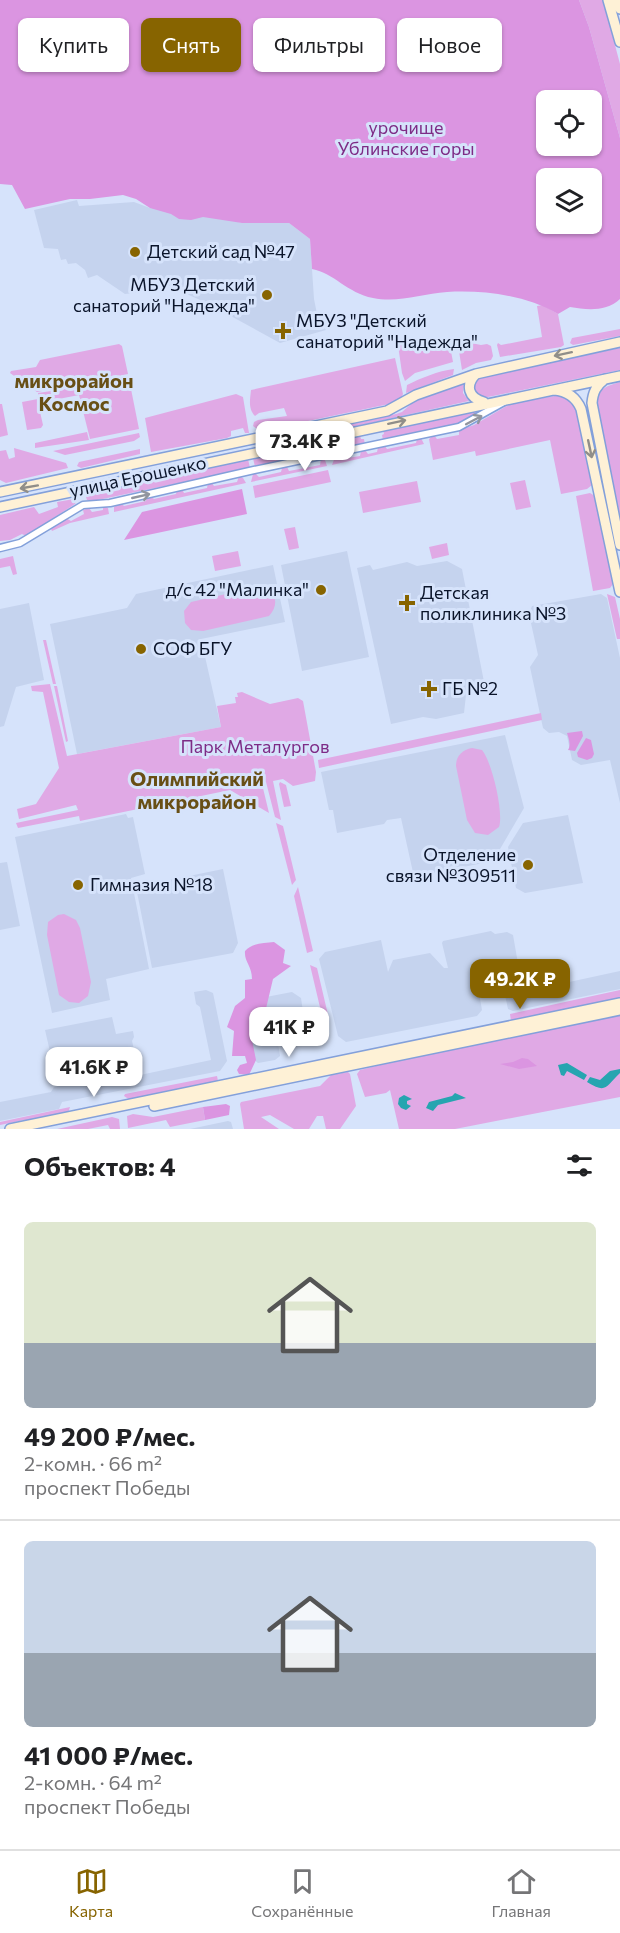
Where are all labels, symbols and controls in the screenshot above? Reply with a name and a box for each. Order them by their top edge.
chip: Купить [18,18,129,72]
chip: Снять [141,18,241,72]
chip: Фильтры [253,18,385,72]
chip: Новое [397,18,502,72]
map controls [536,90,602,234]
button: locate [536,90,602,156]
park label: урочище Ублинские горы [338,116,474,159]
button: layers [536,168,602,234]
place label: Детский сад №47 [147,240,295,262]
marker: Детский сад №47 [128,245,142,259]
place label: МБУЗ Детский санаторий "Надежда" [73,273,255,316]
marker: МБУЗ Детский санаторий "Надежда" [260,288,274,302]
place label: МБУЗ "Детский санаторий "Надежда" [296,309,478,352]
marker: МБУЗ "Детский санаторий "Надежда" [274,322,292,340]
one-way arrow [553,349,573,360]
district label: микрорайон Космос [15,368,134,415]
one-way arrow [464,414,482,425]
one-way arrow [387,416,406,427]
pin: 73.4K ₽ [250,421,360,472]
text: 73.4K ₽ [270,428,340,452]
one-way arrow [585,438,596,458]
street label: улица Ерошенко [67,451,208,501]
one-way arrow [20,482,39,493]
one-way arrow [131,490,150,502]
place label: д/с 42 "Малинка" [166,578,309,600]
place label: Детская поликлиника №3 [420,581,566,624]
marker: д/с 42 "Малинка" [314,583,328,597]
marker: Детская поликлиника №3 [398,594,416,612]
place label: СОФ БГУ [153,637,232,659]
marker: СОФ БГУ [134,642,148,656]
place label: ГБ №2 [442,677,498,699]
marker: ГБ №2 [420,680,438,698]
park label: Парк Металургов [180,735,330,757]
district label: Олимпийский микрорайон [130,766,264,813]
place label: Отделение связи №309511 [386,843,516,886]
marker: Отделение связи №309511 [521,858,535,872]
place label: Гимназия №18 [90,873,213,895]
marker: Гимназия №18 [71,878,85,892]
pin: 49.2K ₽ [465,959,575,1010]
text: 49.2K ₽ [484,966,556,990]
pin: 41K ₽ [247,1007,331,1058]
text: 41K ₽ [263,1014,315,1038]
pin: 41.6K ₽ [39,1047,149,1098]
text: 41.6K ₽ [59,1054,129,1078]
icon: filters [563,1149,596,1182]
text: Объектов: 4 [24,1150,176,1181]
icon: home [256,1261,364,1369]
text: 49 200 ₽/мес. [24,1420,195,1451]
text: 2-комн. · 66 m² [24,1451,162,1475]
text: проспект Победы [24,1475,191,1499]
icon: home [256,1580,364,1688]
text: 41 000 ₽/мес. [24,1739,193,1770]
text: 2-комн. · 64 m² [24,1770,162,1794]
text: проспект Победы [24,1794,191,1818]
tab: Карта [69,1865,113,1920]
tab: Сохранённые [251,1865,353,1920]
tab: Главная [492,1865,551,1920]

